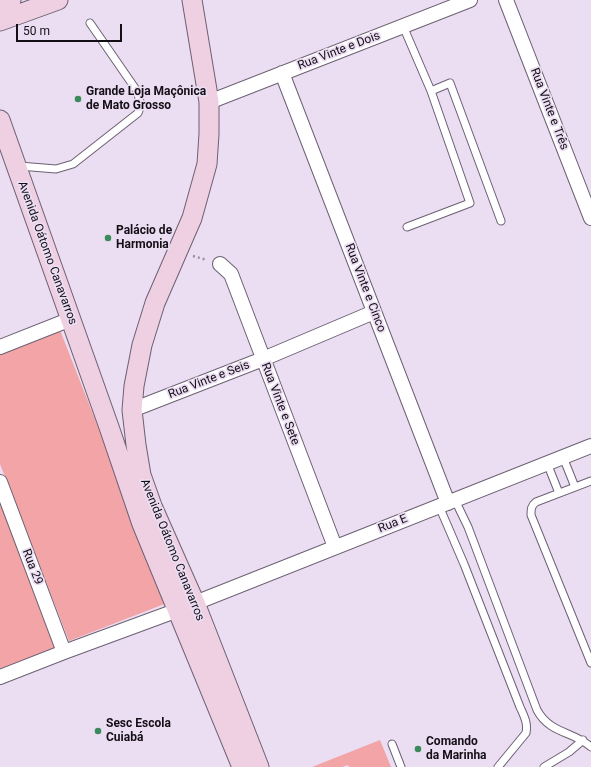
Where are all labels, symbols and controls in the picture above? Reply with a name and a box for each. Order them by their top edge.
scale bar [18,16,124,42]
text: 50 m [23,24,50,38]
street label: Rua Vinte e Dois [296,29,382,73]
street label: Rua Vinte e Três [527,66,571,152]
place label: Grande Loja Maçônica de Mato Grosso [86,85,206,113]
marker: Grande Loja Maçônica de Mato Grosso [73,94,83,104]
street label: Avenida Oátomo Canavarros [14,179,80,327]
place label: Palácio de Harmonia [116,224,172,252]
marker: Palácio de Harmonia [103,233,113,243]
street label: Rua Vinte e Cinco [341,242,389,334]
street label: Rua Vinte e Seis [166,358,252,402]
street label: Rua Vinte e Sete [258,361,302,447]
street label: Avenida Oátomo Canavarros [137,477,207,623]
street label: Rua E [376,512,410,536]
street label: Rua 29 [19,547,45,587]
place label: Sesc Escola Cuiabá [106,717,171,745]
marker: Sesc Escola Cuiabá [93,726,103,736]
place label: Comando da Marinha [426,735,487,763]
marker: Comando da Marinha [413,744,423,754]

